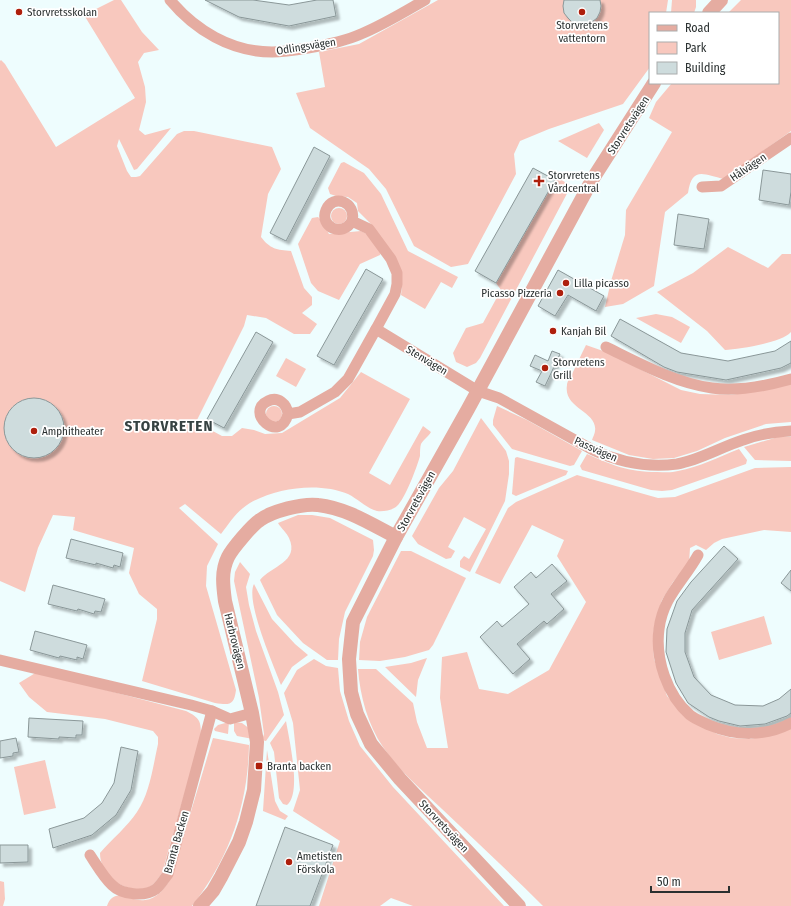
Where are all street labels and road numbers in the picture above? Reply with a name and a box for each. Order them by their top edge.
street label: Odlingsvägen [275,35,337,58]
street label: Storvretsvägen [605,94,652,157]
street label: Hålvägen [728,151,769,184]
street label: Stenvägen [404,343,450,378]
street label: Passvägen [572,434,619,465]
street label: Storvretsvägen [395,469,438,534]
street label: Harbrovägen [221,612,248,670]
street label: Storvretsvägen [416,797,471,855]
street label: Branta Backen [161,809,192,875]

